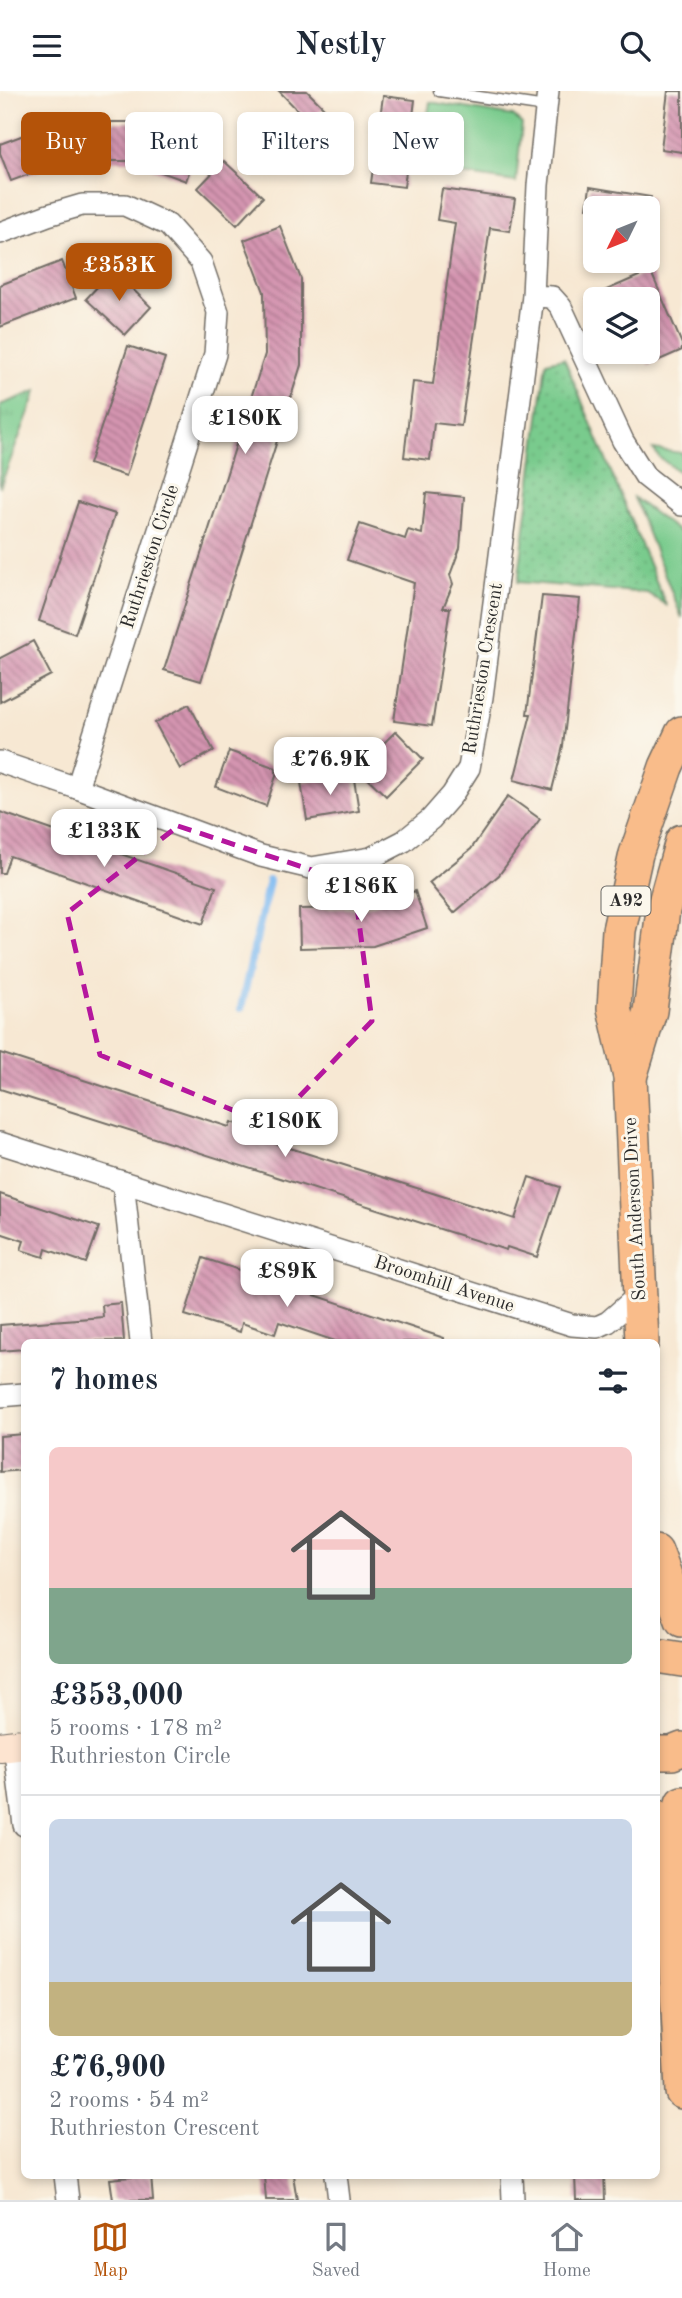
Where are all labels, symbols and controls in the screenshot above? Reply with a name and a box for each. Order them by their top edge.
icon: menu [28,27,66,65]
icon: search [616,27,654,65]
text: Nestly [295,30,387,62]
chip: Buy [21,112,111,175]
chip: Rent [125,112,223,175]
chip: Filters [237,112,354,175]
chip: New [368,112,464,175]
north arrow [583,196,660,273]
map controls [583,196,660,364]
pin: £353K [70,243,168,303]
text: £353K [82,254,156,277]
button: layers [583,287,660,364]
pin: £180K [196,397,294,456]
text: £180K [208,407,282,430]
street label: Ruthrieston Circle [119,483,183,631]
street label: Ruthrieston Crescent [461,582,507,756]
pin: £76.9K [273,737,387,797]
text: £76.9K [290,748,370,771]
pin: £133K [55,809,153,869]
text: £133K [67,820,141,843]
pin: £186K [312,865,410,924]
text: £186K [324,875,398,898]
road number: A92 [602,887,650,915]
pin: £180K [236,1100,334,1159]
text: £180K [248,1110,322,1133]
street label: South Anderson Drive [622,1117,650,1301]
pin: £89K [246,1249,328,1309]
street label: Broomhill Avenue [372,1253,516,1317]
text: £89K [257,1260,317,1283]
icon: filters [594,1362,632,1400]
text: 7 homes [49,1366,158,1396]
icon: home [278,1492,404,1618]
text: £353,000 [49,1681,183,1711]
text: 5 rooms · 178 m² [49,1717,222,1740]
text: Ruthrieston Circle [49,1745,231,1768]
icon: home [278,1864,404,1990]
text: £76,900 [49,2053,166,2083]
text: 2 rooms · 54 m² [49,2089,209,2112]
text: Ruthrieston Crescent [49,2117,259,2140]
tab: Map [91,2218,129,2283]
tab: Saved [312,2218,360,2283]
tab: Home [543,2218,591,2283]

